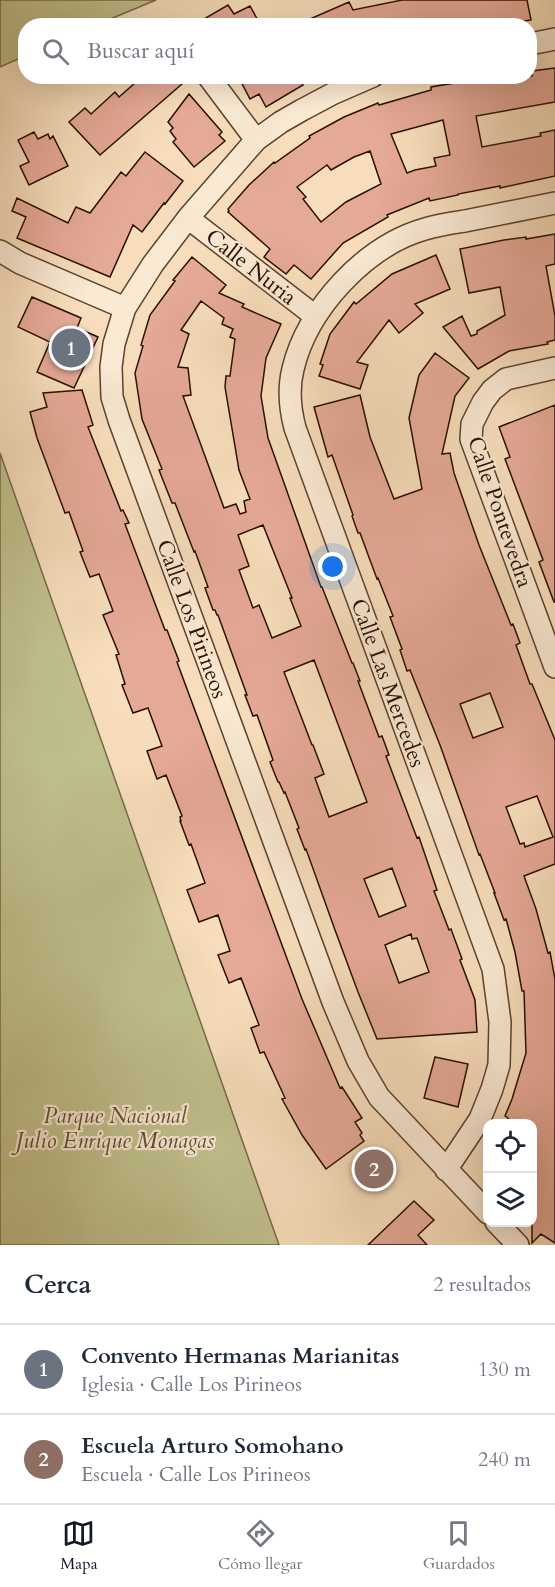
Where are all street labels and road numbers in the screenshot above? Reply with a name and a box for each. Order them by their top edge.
street label: Calle Nuria [199,222,303,312]
street label: Calle Pontevedra [460,432,540,592]
street label: Calle Los Pirineos [149,535,235,703]
street label: Calle Las Mercedes [344,595,432,771]

